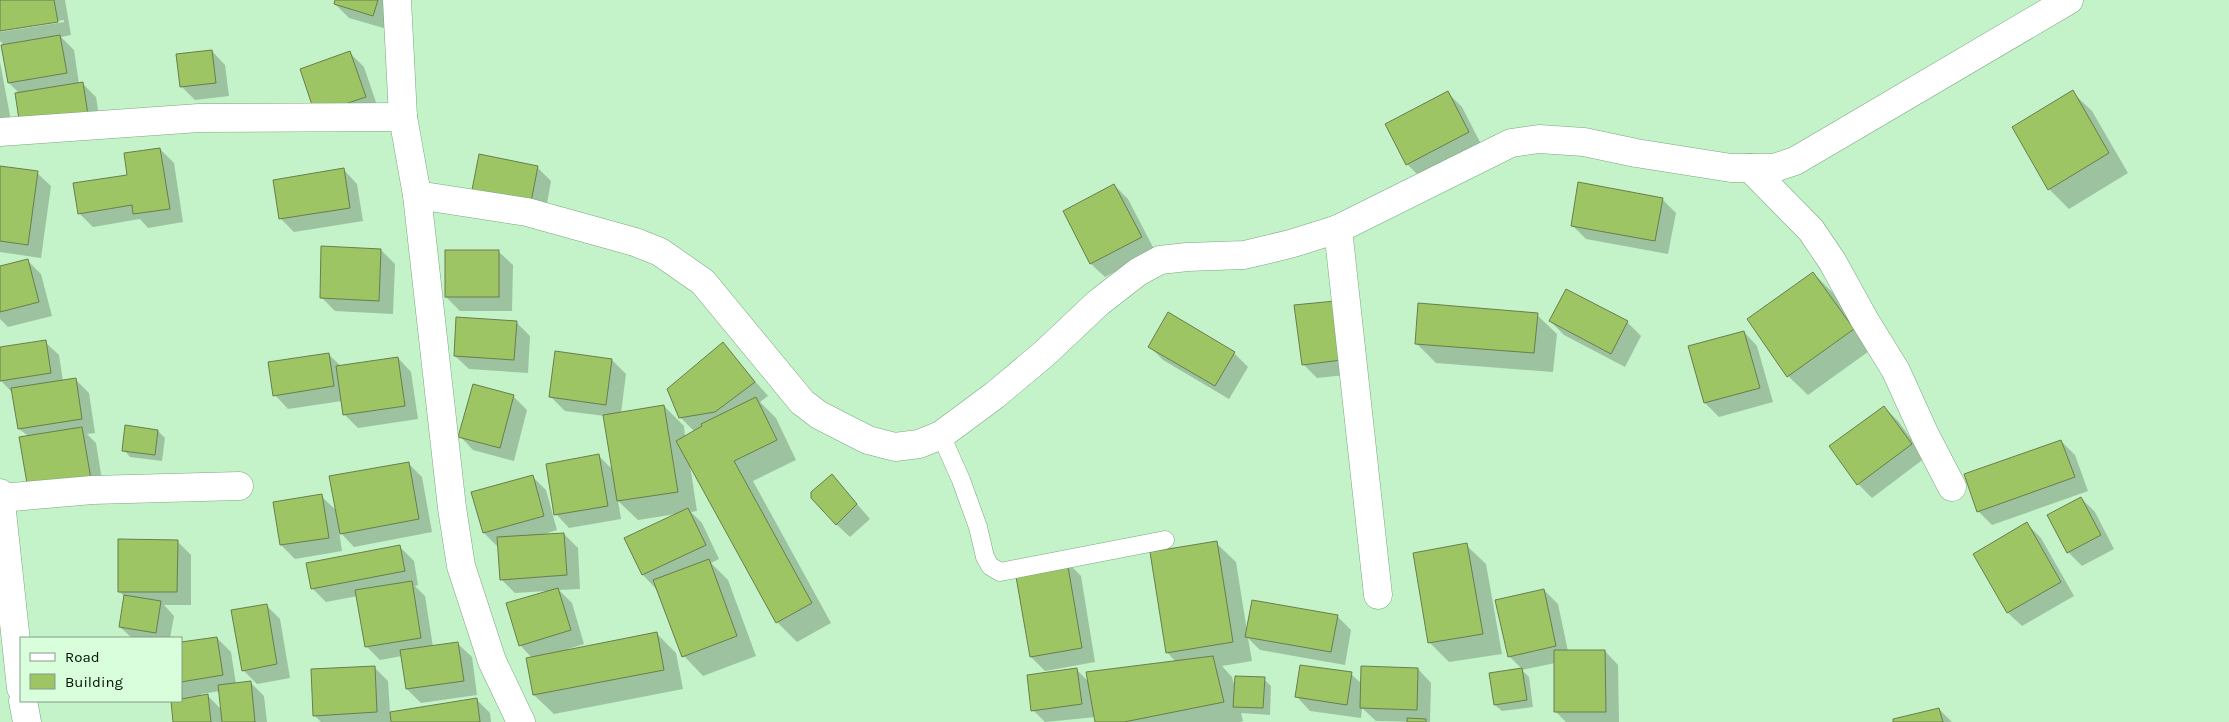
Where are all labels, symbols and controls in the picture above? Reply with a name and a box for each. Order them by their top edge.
legend [20,637,182,702]
text: Road [65,648,100,666]
text: Building [65,673,123,691]

